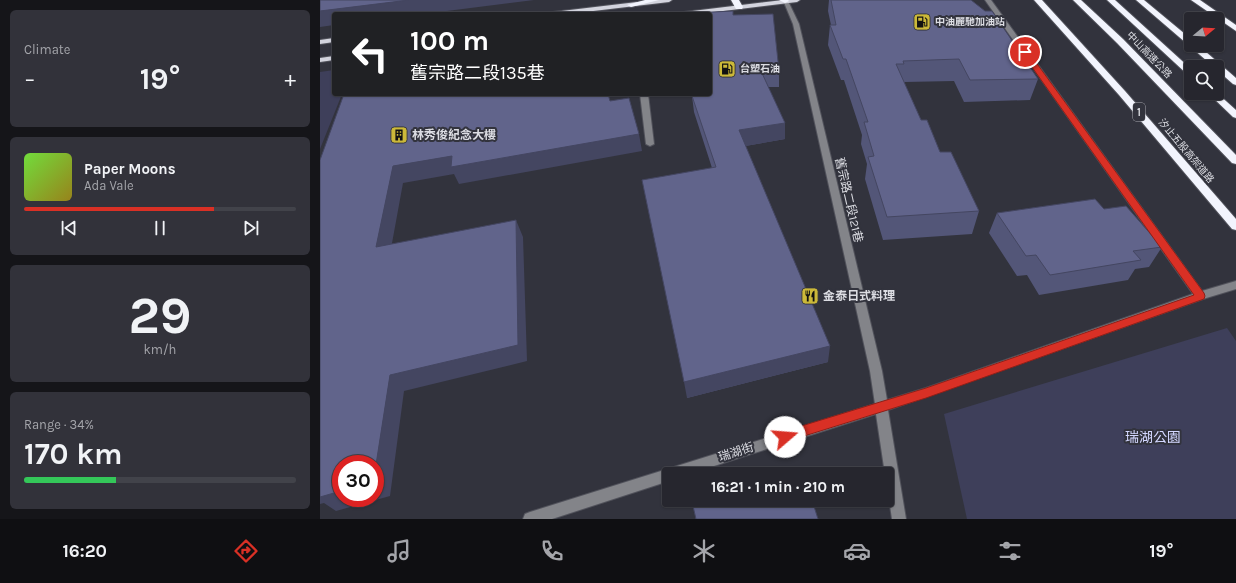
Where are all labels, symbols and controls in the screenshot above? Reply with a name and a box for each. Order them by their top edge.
fuel station icon: 中油麗馳加油站 [912,12,932,32]
north arrow [1184,12,1224,52]
map controls [1184,12,1224,100]
place label: 中油麗馳加油站 [935,16,1005,28]
text: 100 m [410,24,489,57]
icon: left [344,28,396,80]
street label: 中山高速公路 [1124,29,1174,81]
pin [1008,35,1042,69]
icon: arrive [1014,41,1036,63]
text: Climate [24,42,70,57]
fuel station icon: 台塑石油 [717,59,737,79]
button: search [1184,60,1224,100]
text: 19° [140,61,180,97]
text: 舊宗路二段135巷 [410,62,545,84]
place label: 台塑石油 [740,63,780,75]
text: − [24,66,36,92]
text: + [284,66,296,92]
road number: 1 [1133,103,1145,121]
street label: 汐止五股高架道路 [1156,117,1216,185]
building icon: 林秀俊紀念大樓 [389,125,409,145]
place label: 林秀俊紀念大樓 [412,128,496,142]
street label: 舊宗路二段121巷 [832,156,866,244]
text: Paper Moons [84,160,176,178]
text: Ada Vale [84,178,134,193]
icon: previous [58,217,80,239]
icon: pause [149,217,171,239]
icon: next [240,217,262,239]
text: 29 [128,285,192,346]
restaurant icon: 金泰日式料理 [800,286,820,306]
place label: 金泰日式料理 [823,289,895,303]
text: km/h [144,342,176,357]
position arrow [764,416,806,458]
text: Range · 34% [24,417,94,432]
park label: 瑞湖公園 [1125,429,1181,446]
text: 170 km [24,436,122,472]
street label: 瑞湖街 [717,440,755,464]
speed limit sign: 30 [332,455,384,507]
text: 16:21 · 1 min · 210 m [711,478,845,496]
icon: directions [232,537,260,565]
icon: music [385,537,413,565]
icon: phone [538,537,566,565]
icon: climate [690,537,718,565]
icon: car [843,537,871,565]
icon: filters [996,537,1024,565]
text: 16:20 [62,540,107,562]
text: 19° [1149,540,1174,562]

